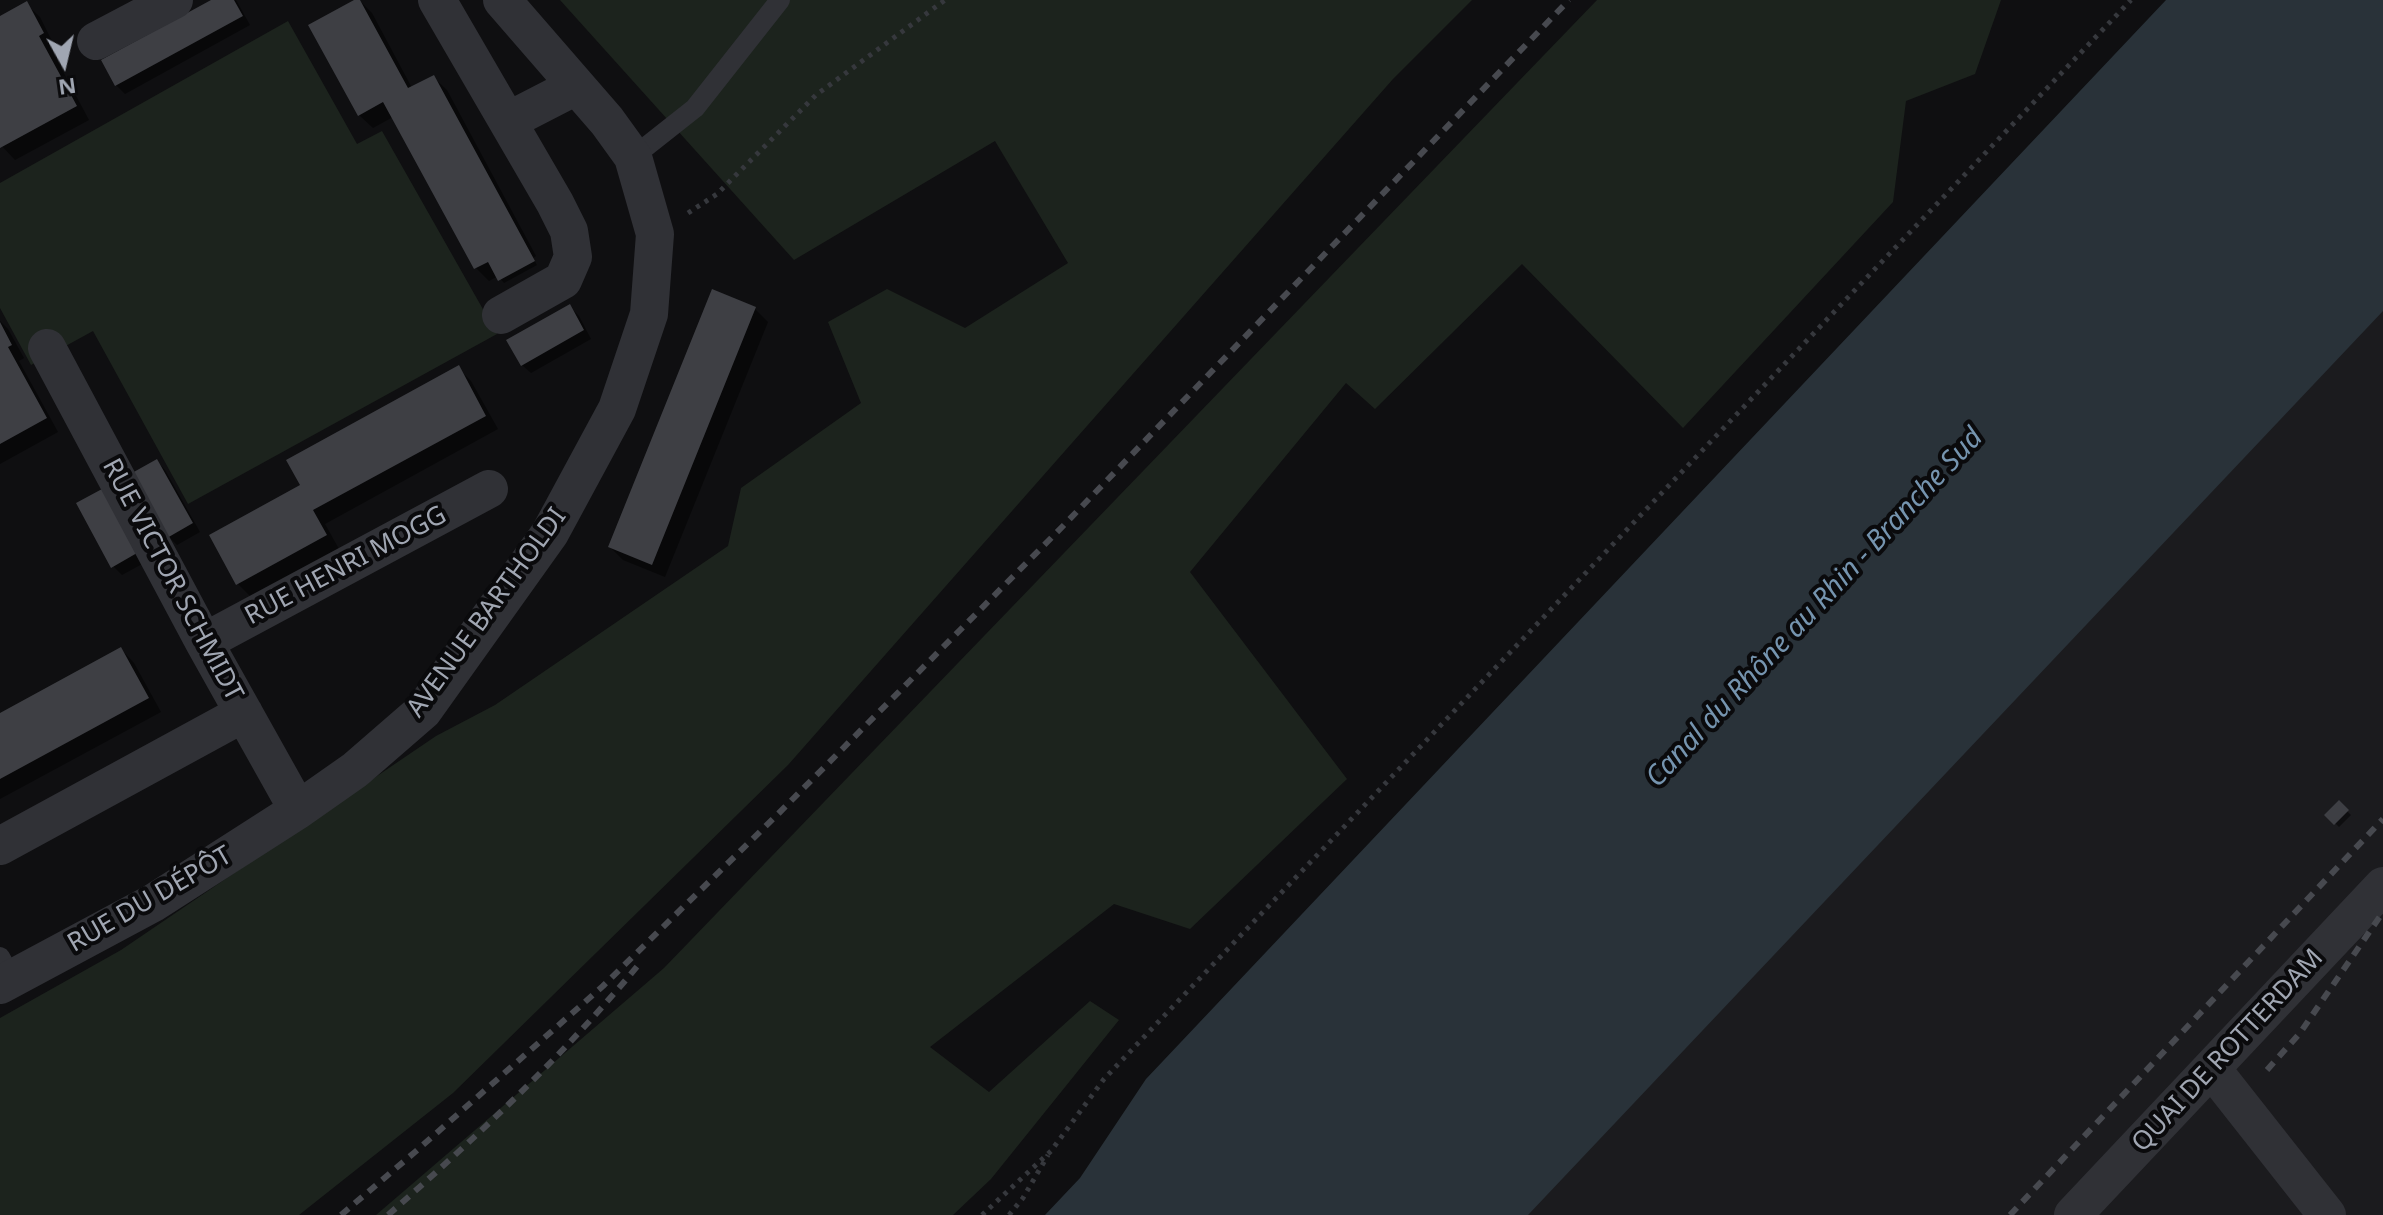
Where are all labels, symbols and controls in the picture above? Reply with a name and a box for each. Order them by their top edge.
north arrow [24,24,104,104]
text: N [56,72,78,104]
water label: Canal du Rhône au Rhin - Branche Sud [1639,421,1991,795]
street label: RUE VICTOR SCHMIDT [95,454,249,706]
street label: RUE HENRI MOGG [240,500,452,632]
street label: AVENUE BARTHOLDI [401,502,573,724]
street label: RUE DU DÉPÔT [62,840,238,960]
street label: QUAI DE ROTTERDAM [2126,943,2330,1159]

